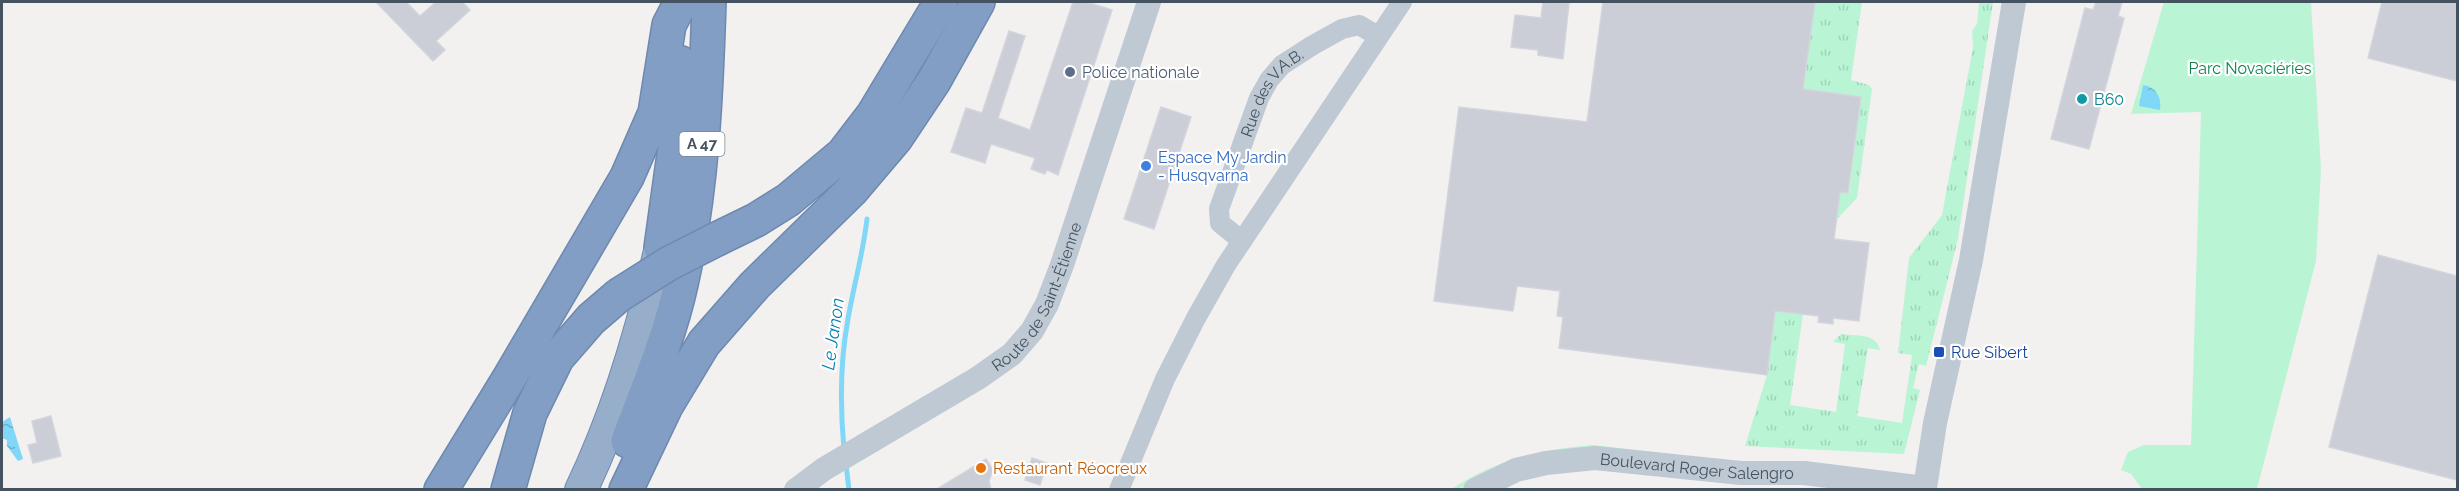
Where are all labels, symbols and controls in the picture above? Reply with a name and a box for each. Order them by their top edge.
street label: Rue des V.A.B. [1237,45,1307,140]
park label: Parc Novaciéries [2188,59,2312,78]
place label: Police nationale [1082,63,1199,82]
marker: Police nationale [1063,65,1077,79]
place label: B60 [2094,90,2124,109]
marker: B60 [2075,92,2089,106]
road number: A 47 [680,132,724,156]
place label: Espace My Jardin - Husqvarna [1158,148,1287,185]
marker: Espace My Jardin - Husqvarna [1139,159,1153,173]
street label: Route de Saint-Étienne [988,220,1086,375]
water label: Le Janon [817,296,848,371]
place label: Rue Sibert [1951,343,2028,362]
marker: Rue Sibert [1932,345,1946,359]
street label: Boulevard Roger Salengro [1599,450,1794,483]
place label: Restaurant Réocreux [993,459,1147,478]
marker: Restaurant Réocreux [974,461,988,475]

